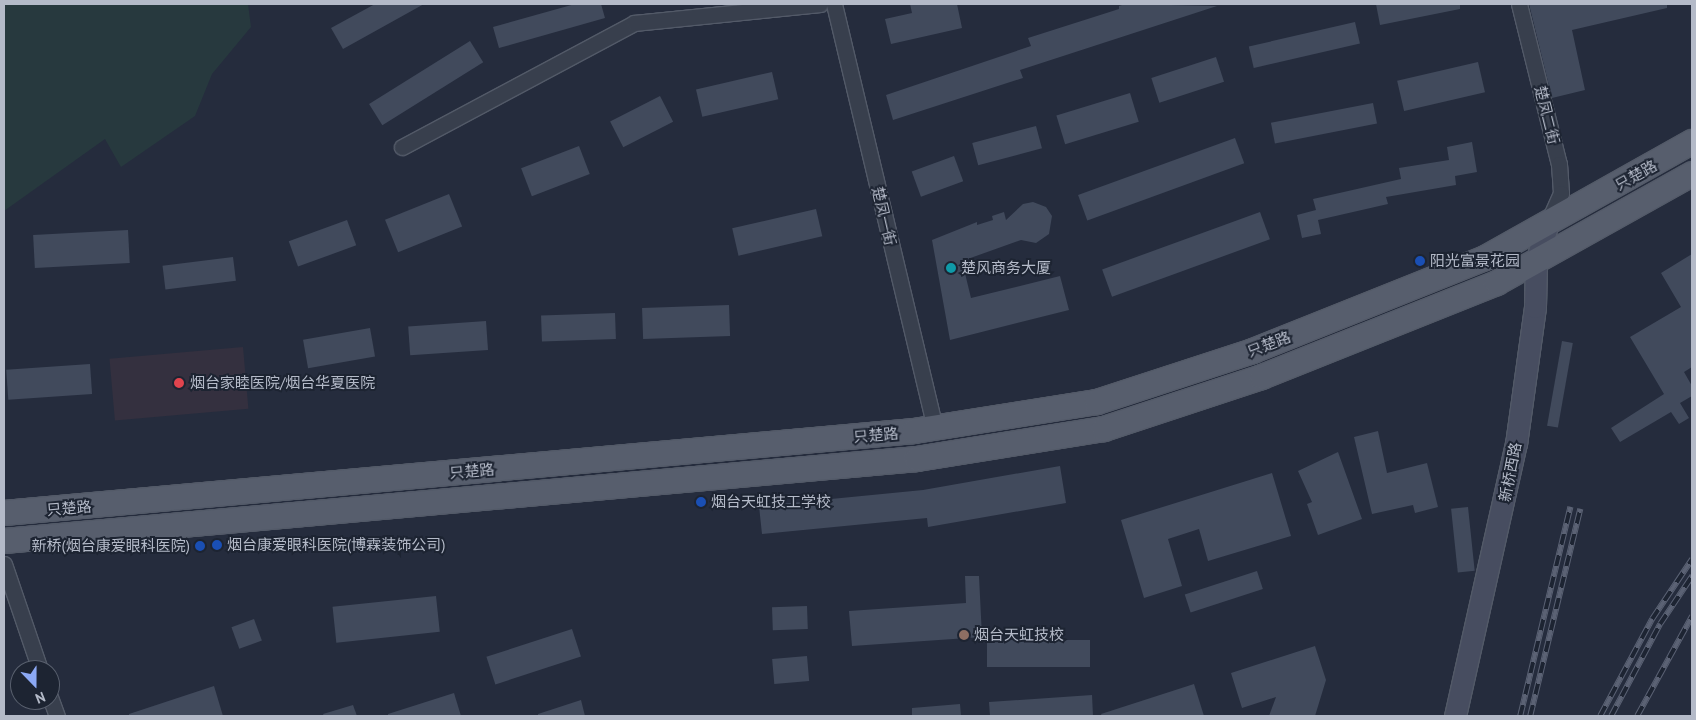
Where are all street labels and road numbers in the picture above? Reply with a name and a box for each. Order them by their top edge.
street label: 楚凤二街 [1531,84,1563,146]
street label: 只楚路 [1612,156,1660,194]
street label: 楚凤一街 [868,185,900,247]
street label: 只楚路 [1245,328,1293,360]
street label: 只楚路 [853,424,899,446]
street label: 新桥西路 [1495,441,1525,503]
street label: 只楚路 [449,460,495,482]
street label: 只楚路 [46,497,92,519]

